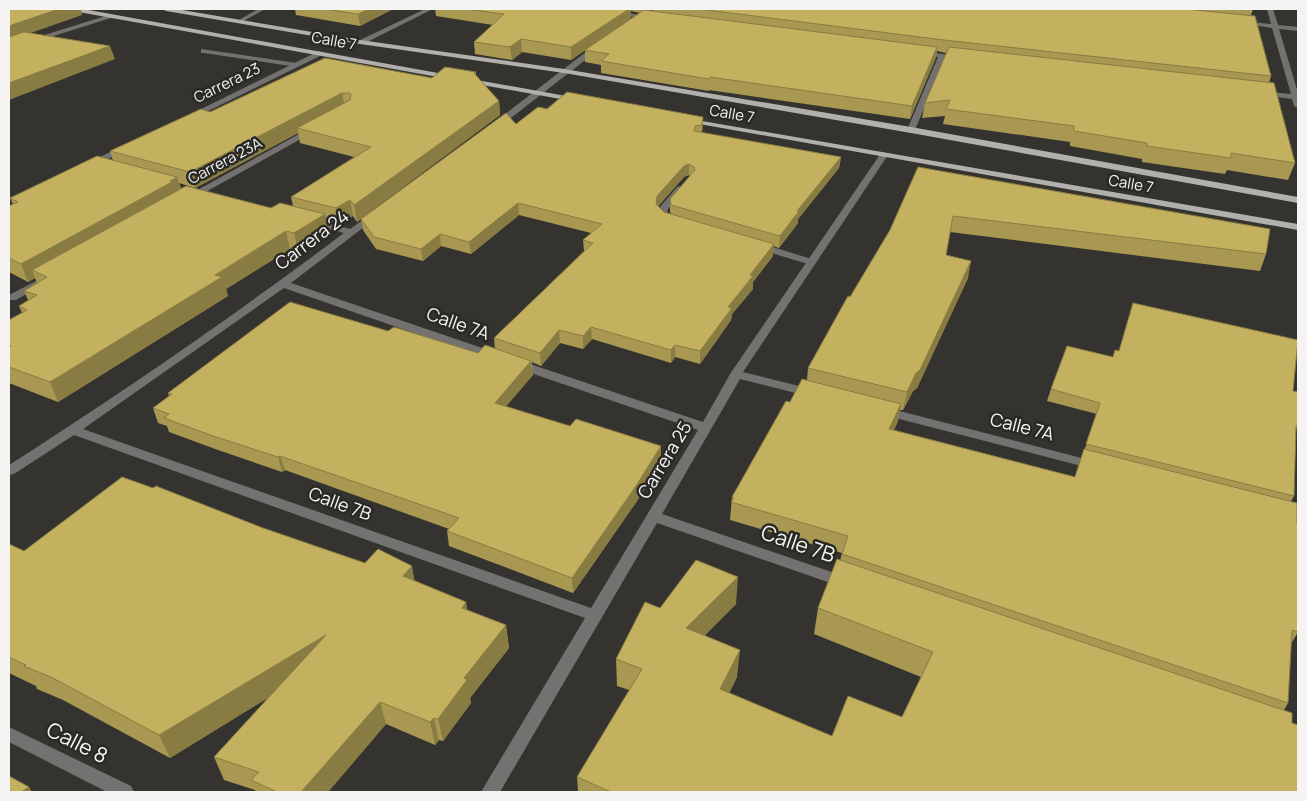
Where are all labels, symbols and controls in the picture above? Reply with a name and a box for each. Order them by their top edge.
street label: Calle 7 [310,26,358,55]
street label: Carrera 23 [190,57,264,108]
street label: Calle 7 [708,99,756,128]
street label: Carrera 23A [184,132,266,189]
street label: Calle 7 [1107,169,1155,198]
street label: Carrera 24 [270,204,353,275]
street label: Calle 7A [424,301,494,345]
street label: Calle 7A [988,407,1057,446]
street label: Carrera 25 [632,416,697,503]
street label: Calle 7B [305,481,375,526]
street label: Calle 7B [758,517,839,569]
street label: Calle 8 [42,715,113,769]

